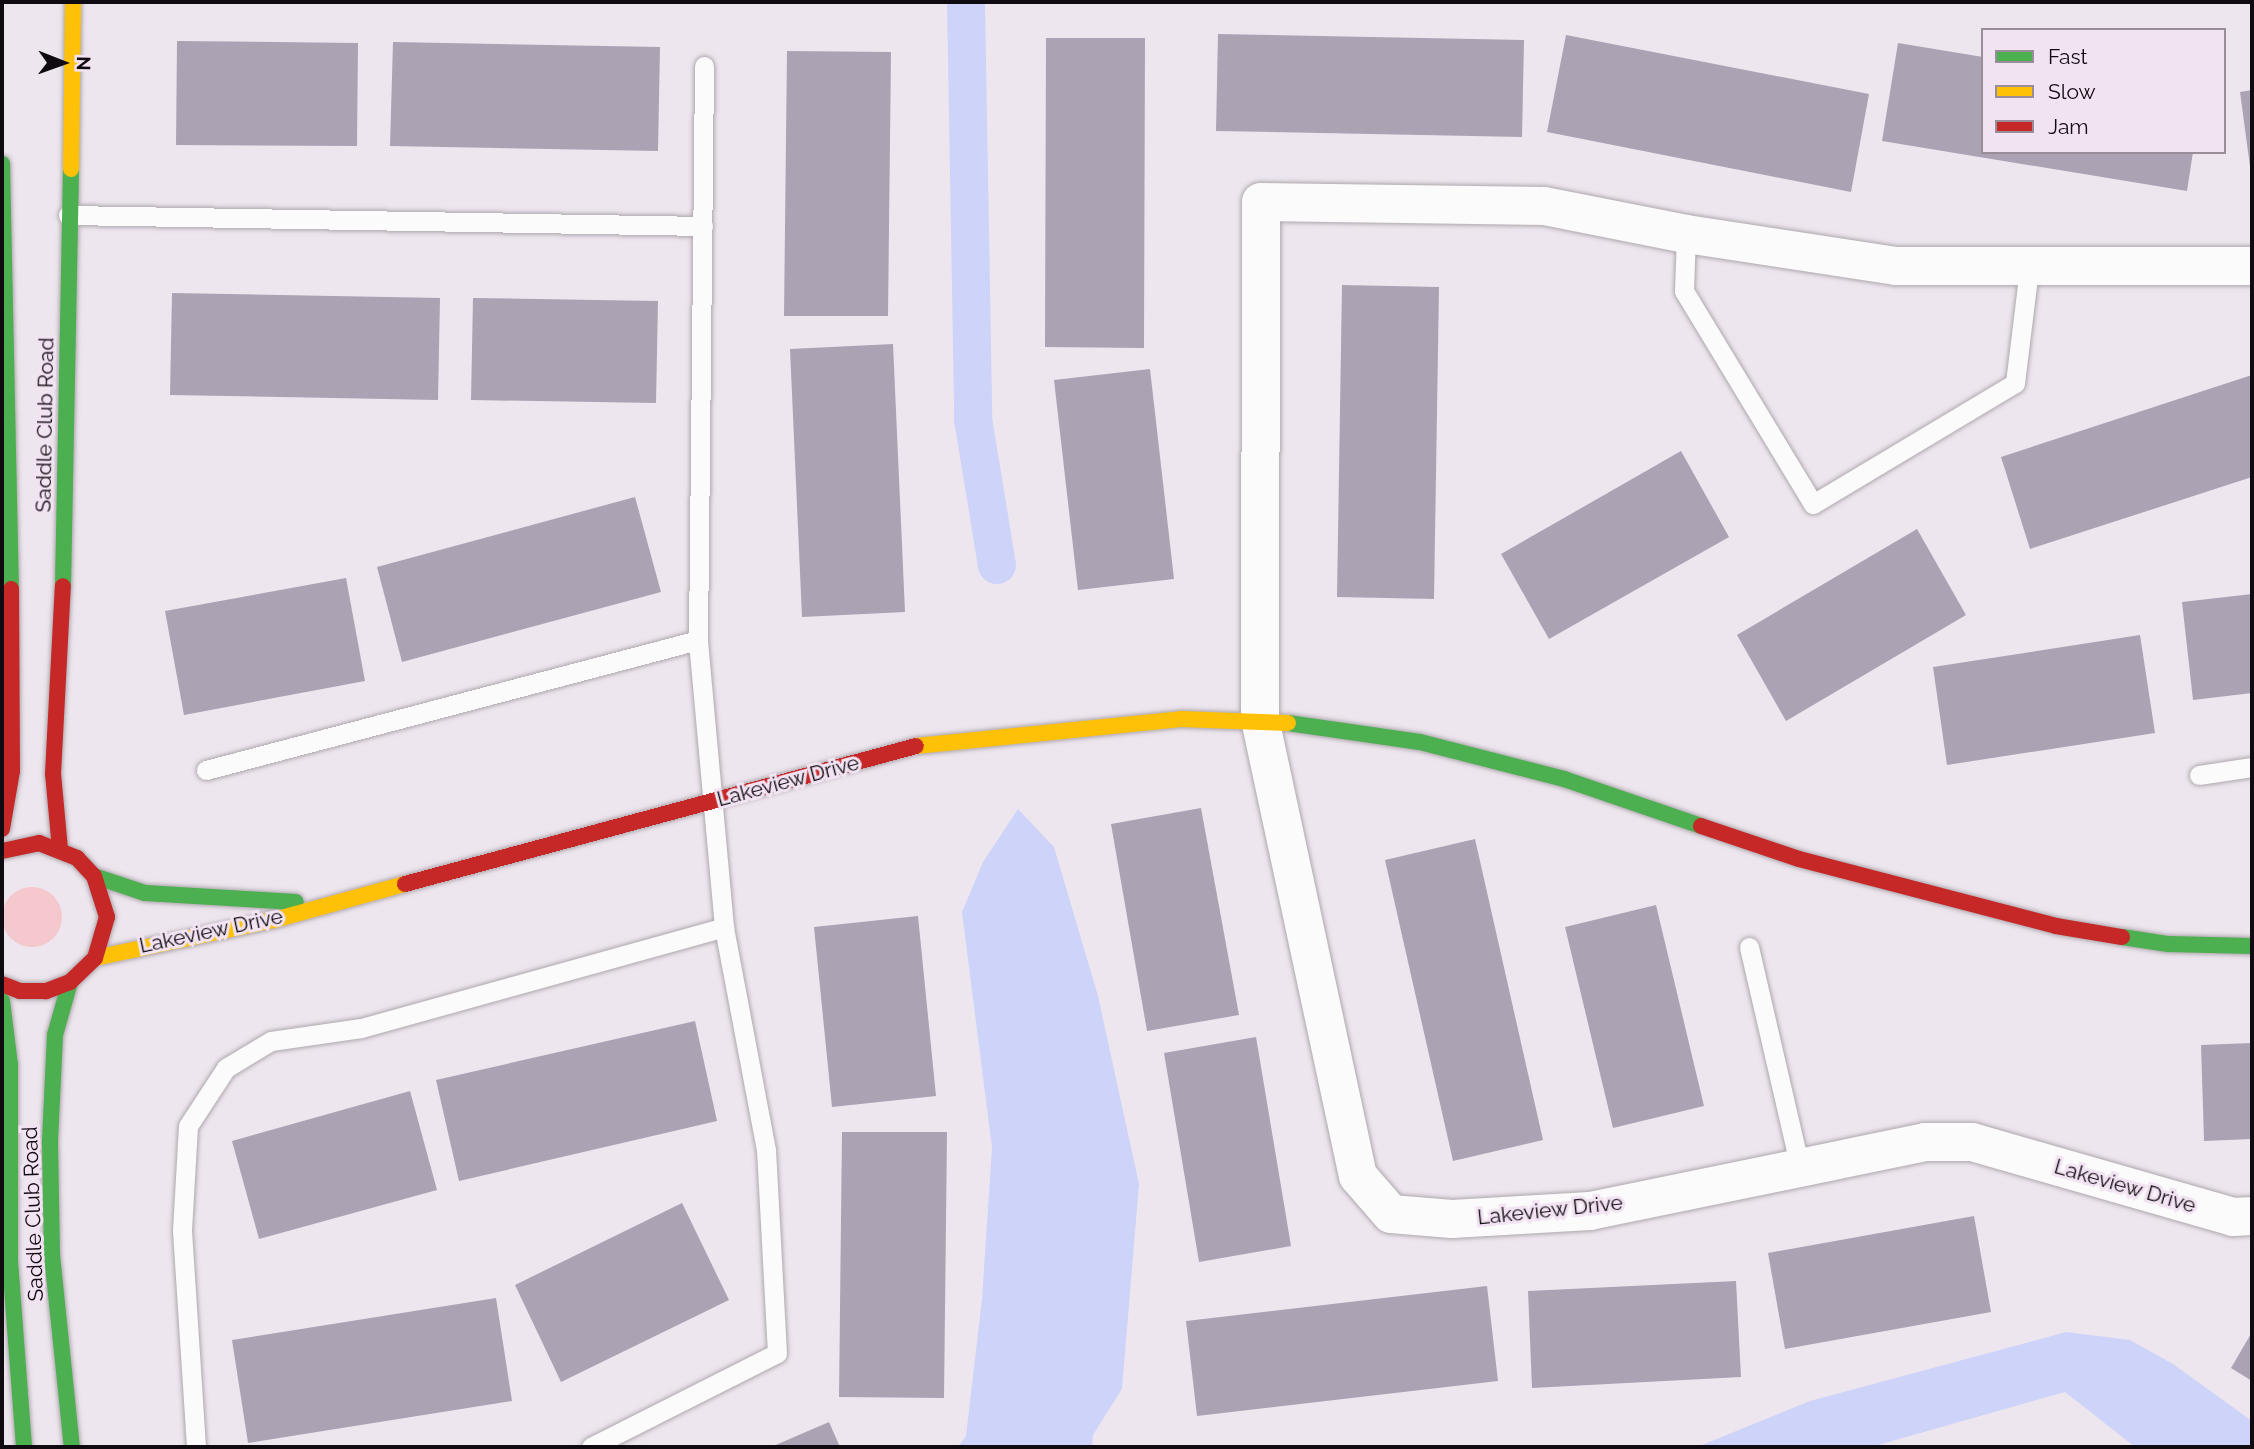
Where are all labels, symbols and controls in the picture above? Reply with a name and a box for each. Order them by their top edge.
north arrow [28,28,98,98]
legend [1981,28,2226,154]
text: Fast [2048,44,2088,69]
text: N [73,56,95,71]
text: Slow [2048,79,2096,104]
text: Jam [2048,114,2089,139]
street label: Saddle Club Road [31,337,59,513]
street label: Lakeview Drive [714,750,862,812]
street label: Lakeview Drive [137,903,285,959]
street label: Saddle Club Road [17,1126,49,1302]
street label: Lakeview Drive [2051,1154,2199,1218]
street label: Lakeview Drive [1476,1190,1624,1230]

